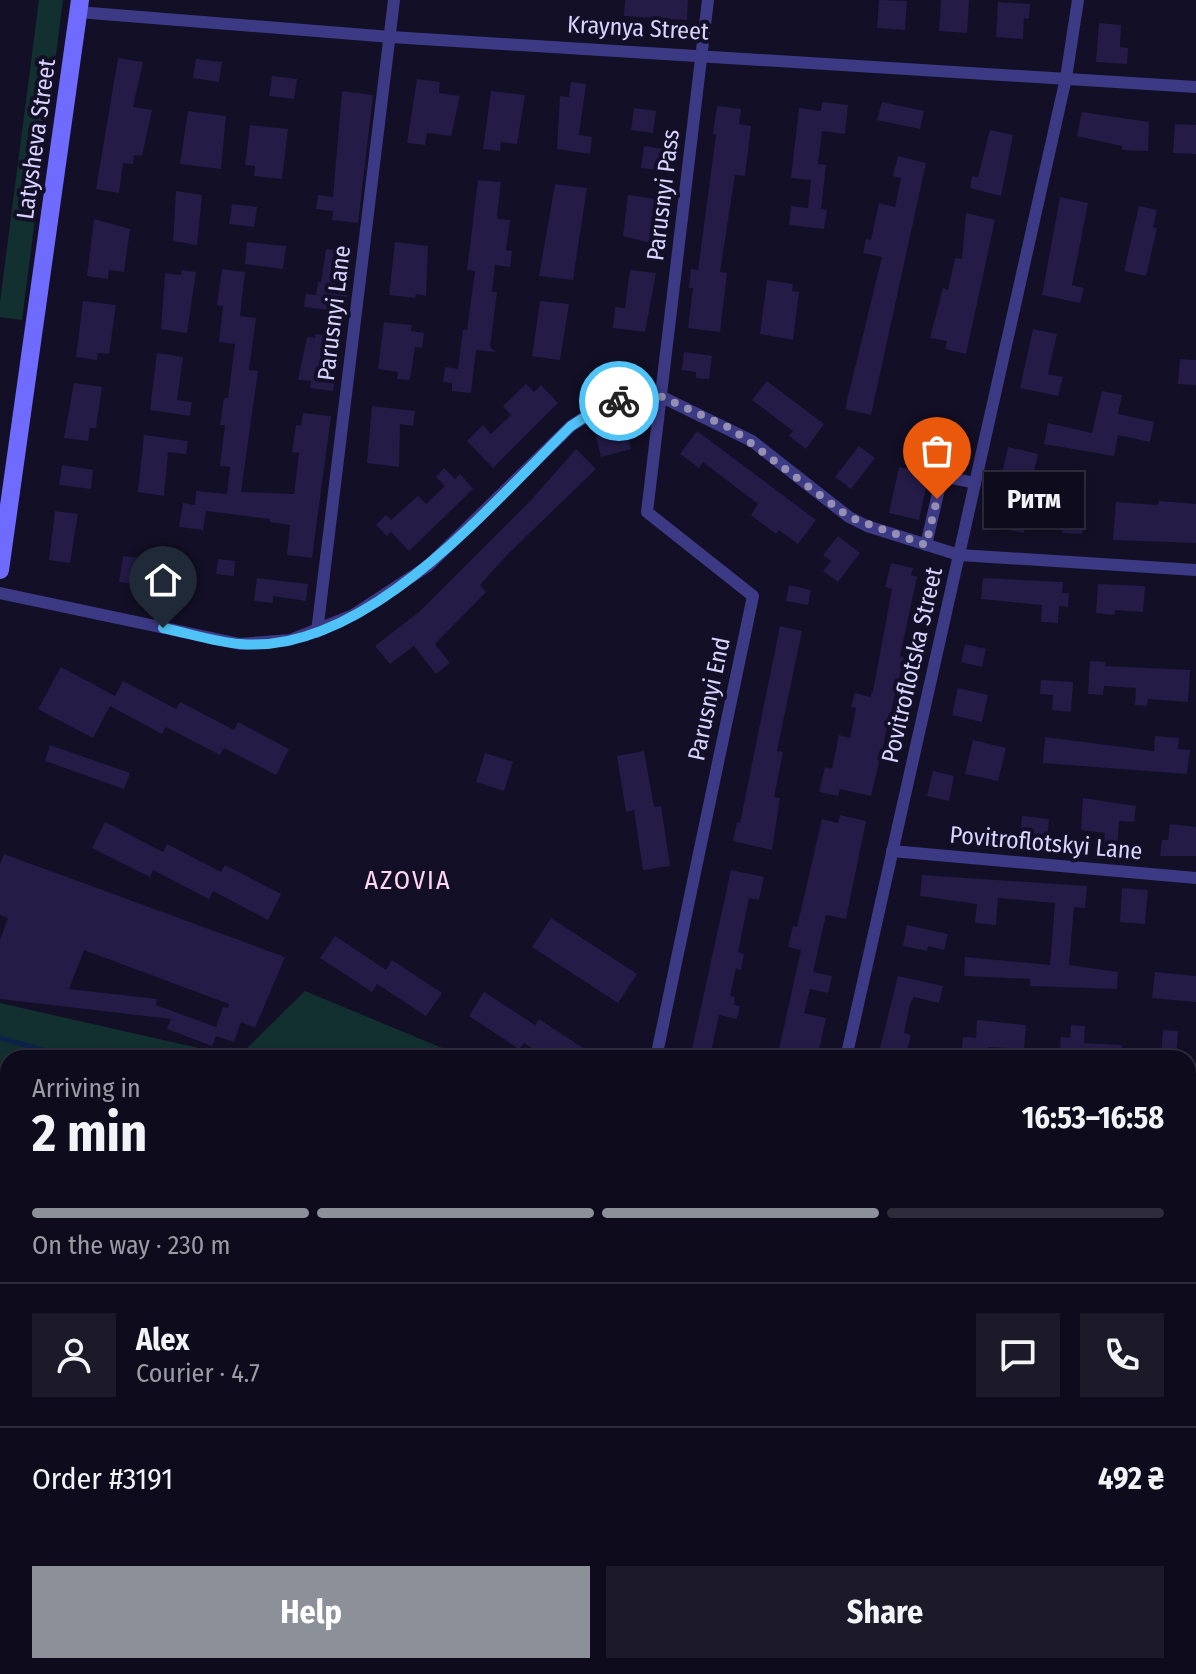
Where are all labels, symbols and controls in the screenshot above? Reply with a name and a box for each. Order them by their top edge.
street label: Kraynya Street [567,10,710,46]
street label: Latysheva Street [11,57,61,221]
street label: Parusnyi Pass [641,128,685,262]
street label: Parusnyi Lane [312,244,356,382]
courier [579,361,659,441]
icon: bike [597,379,641,423]
pin [903,417,971,499]
icon: bag [915,429,959,473]
callout: Ритм [985,471,1085,527]
text: Ритм [1007,484,1061,515]
pin [129,546,197,628]
icon: home [141,558,185,602]
street label: Povitroflotska Street [876,564,948,766]
street label: Parusnyi End [682,635,736,763]
street label: Povitroflotskyi Lane [949,821,1143,865]
district label: AZOVIA [364,865,452,896]
text: Arriving in [32,1073,141,1104]
text: 16:53–16:58 [1022,1100,1164,1136]
text: 2 min [32,1102,147,1165]
text: On the way · 230 m [32,1230,230,1261]
button: person [32,1313,116,1397]
button: chat [976,1313,1060,1397]
button: phone [1080,1313,1164,1397]
text: Alex [136,1322,189,1358]
text: Courier · 4.7 [136,1358,260,1389]
text: Order #3191 [32,1461,173,1497]
text: 492 ₴ [1098,1461,1164,1497]
button: Help [32,1566,590,1658]
button: Share [606,1566,1164,1658]

